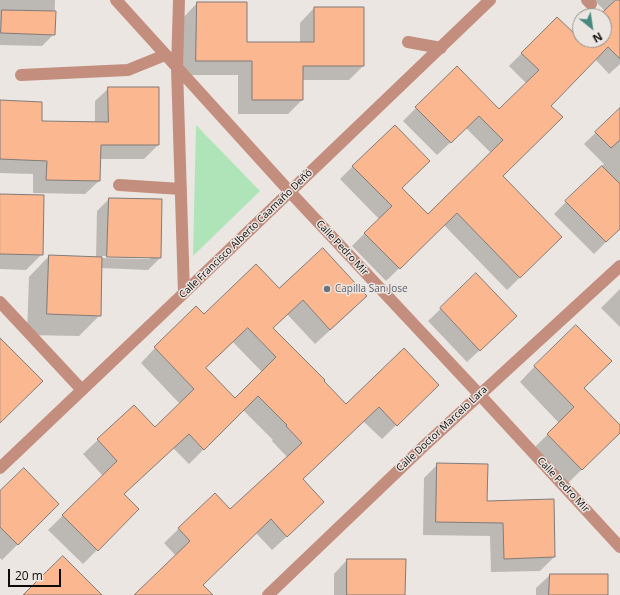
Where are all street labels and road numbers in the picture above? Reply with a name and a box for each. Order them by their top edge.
street label: Calle Francisco Alberto Caamaño Deñó [177,167,315,301]
street label: Calle Pedro Mir [313,218,371,278]
street label: Calle Doctor Marcelo Lara [394,384,490,474]
street label: Calle Pedro Mir [534,455,592,515]

